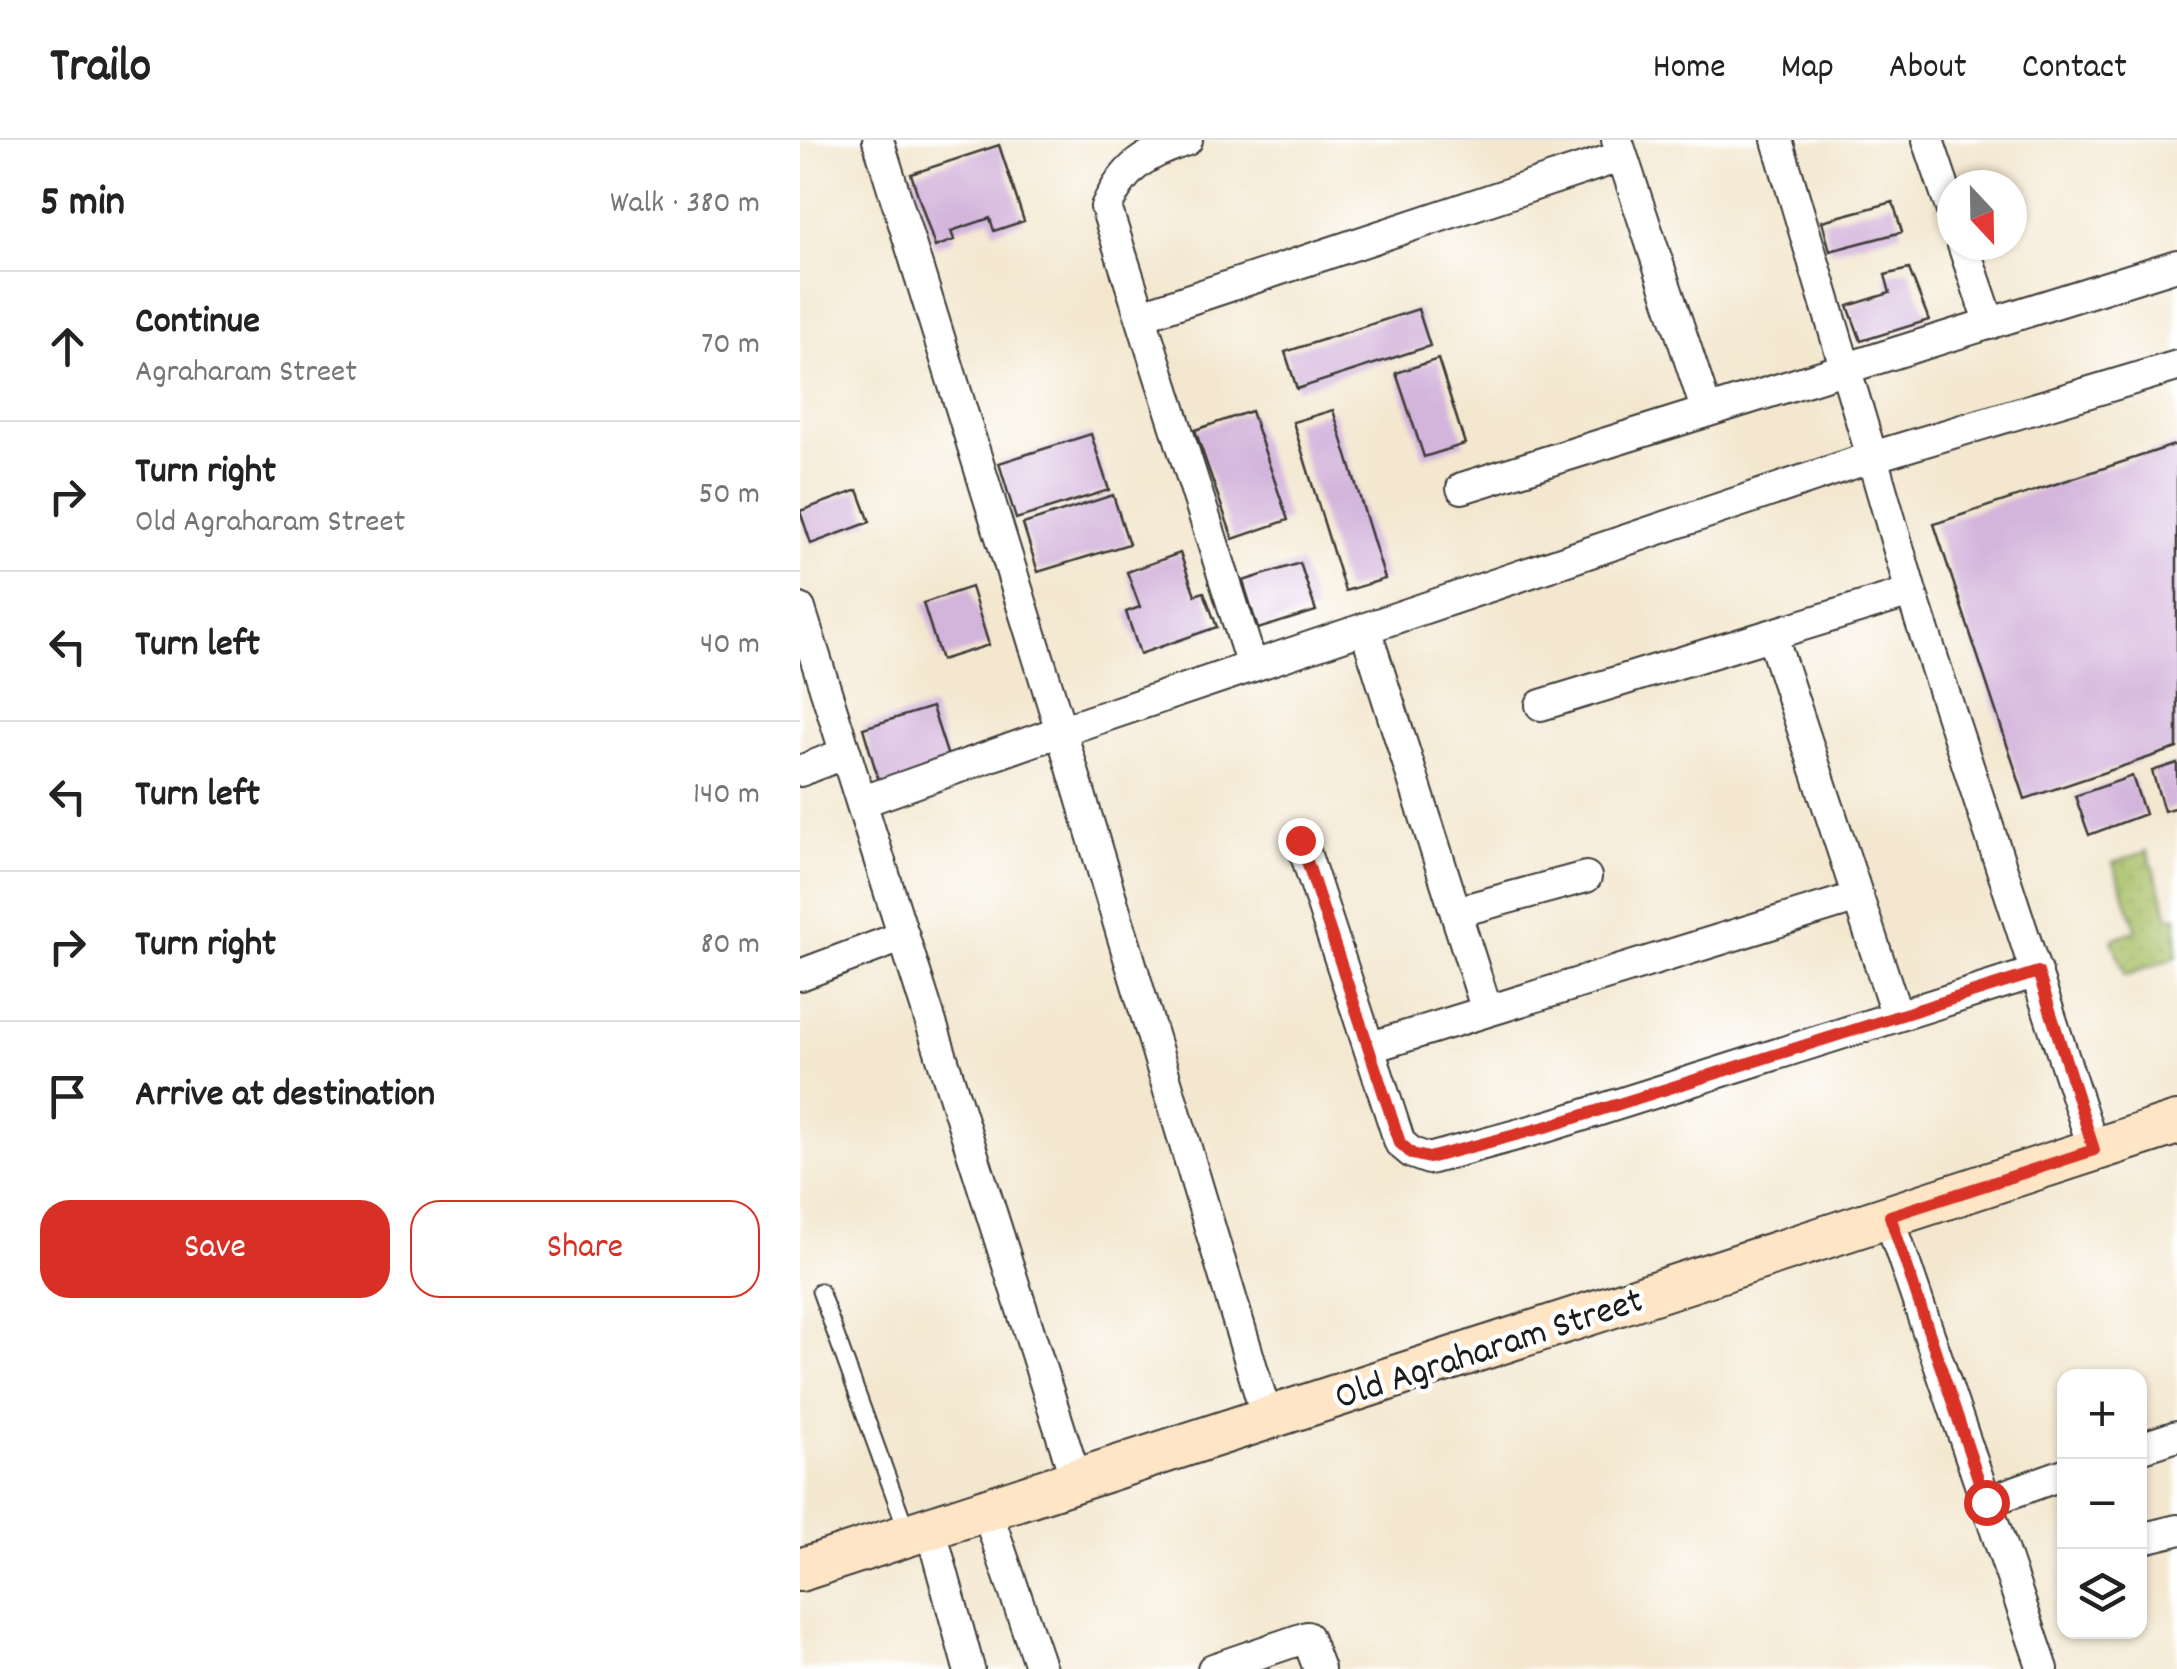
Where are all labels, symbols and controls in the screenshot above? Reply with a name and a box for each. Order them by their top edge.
text: Trailo [50,35,151,104]
text: Home [1653,44,1726,94]
text: Map [1781,44,1834,94]
text: About [1889,44,1967,94]
text: Contact [2022,44,2127,94]
north arrow [1937,170,2027,260]
text: 5 min [40,175,125,235]
text: Walk · 380 m [610,182,760,228]
text: Continue [135,296,260,351]
icon: ahead [40,319,95,374]
text: 70 m [701,323,760,369]
text: Agraharam Street [135,351,357,397]
text: Turn right [135,446,276,501]
icon: right [40,469,95,524]
text: 50 m [698,473,760,519]
text: Old Agraharam Street [135,501,405,547]
icon: left [40,619,95,674]
text: Turn left [135,619,260,674]
text: 40 m [700,623,760,669]
icon: left [40,769,95,824]
text: Turn left [135,769,260,824]
text: 140 m [693,773,760,819]
route end [1278,818,1324,864]
icon: right [40,919,95,974]
text: Turn right [135,919,276,974]
text: 80 m [700,923,760,969]
icon: arrive [40,1069,95,1124]
text: Arrive at destination [135,1069,435,1124]
button: Save [40,1200,390,1298]
button: Share [410,1200,760,1298]
street label: Old Agraharam Street [1329,1275,1651,1427]
map controls [2057,1369,2147,1639]
button: + [2057,1369,2147,1459]
button: − [2057,1459,2147,1549]
route start [1964,1480,2010,1526]
button: layers [2057,1549,2147,1639]

